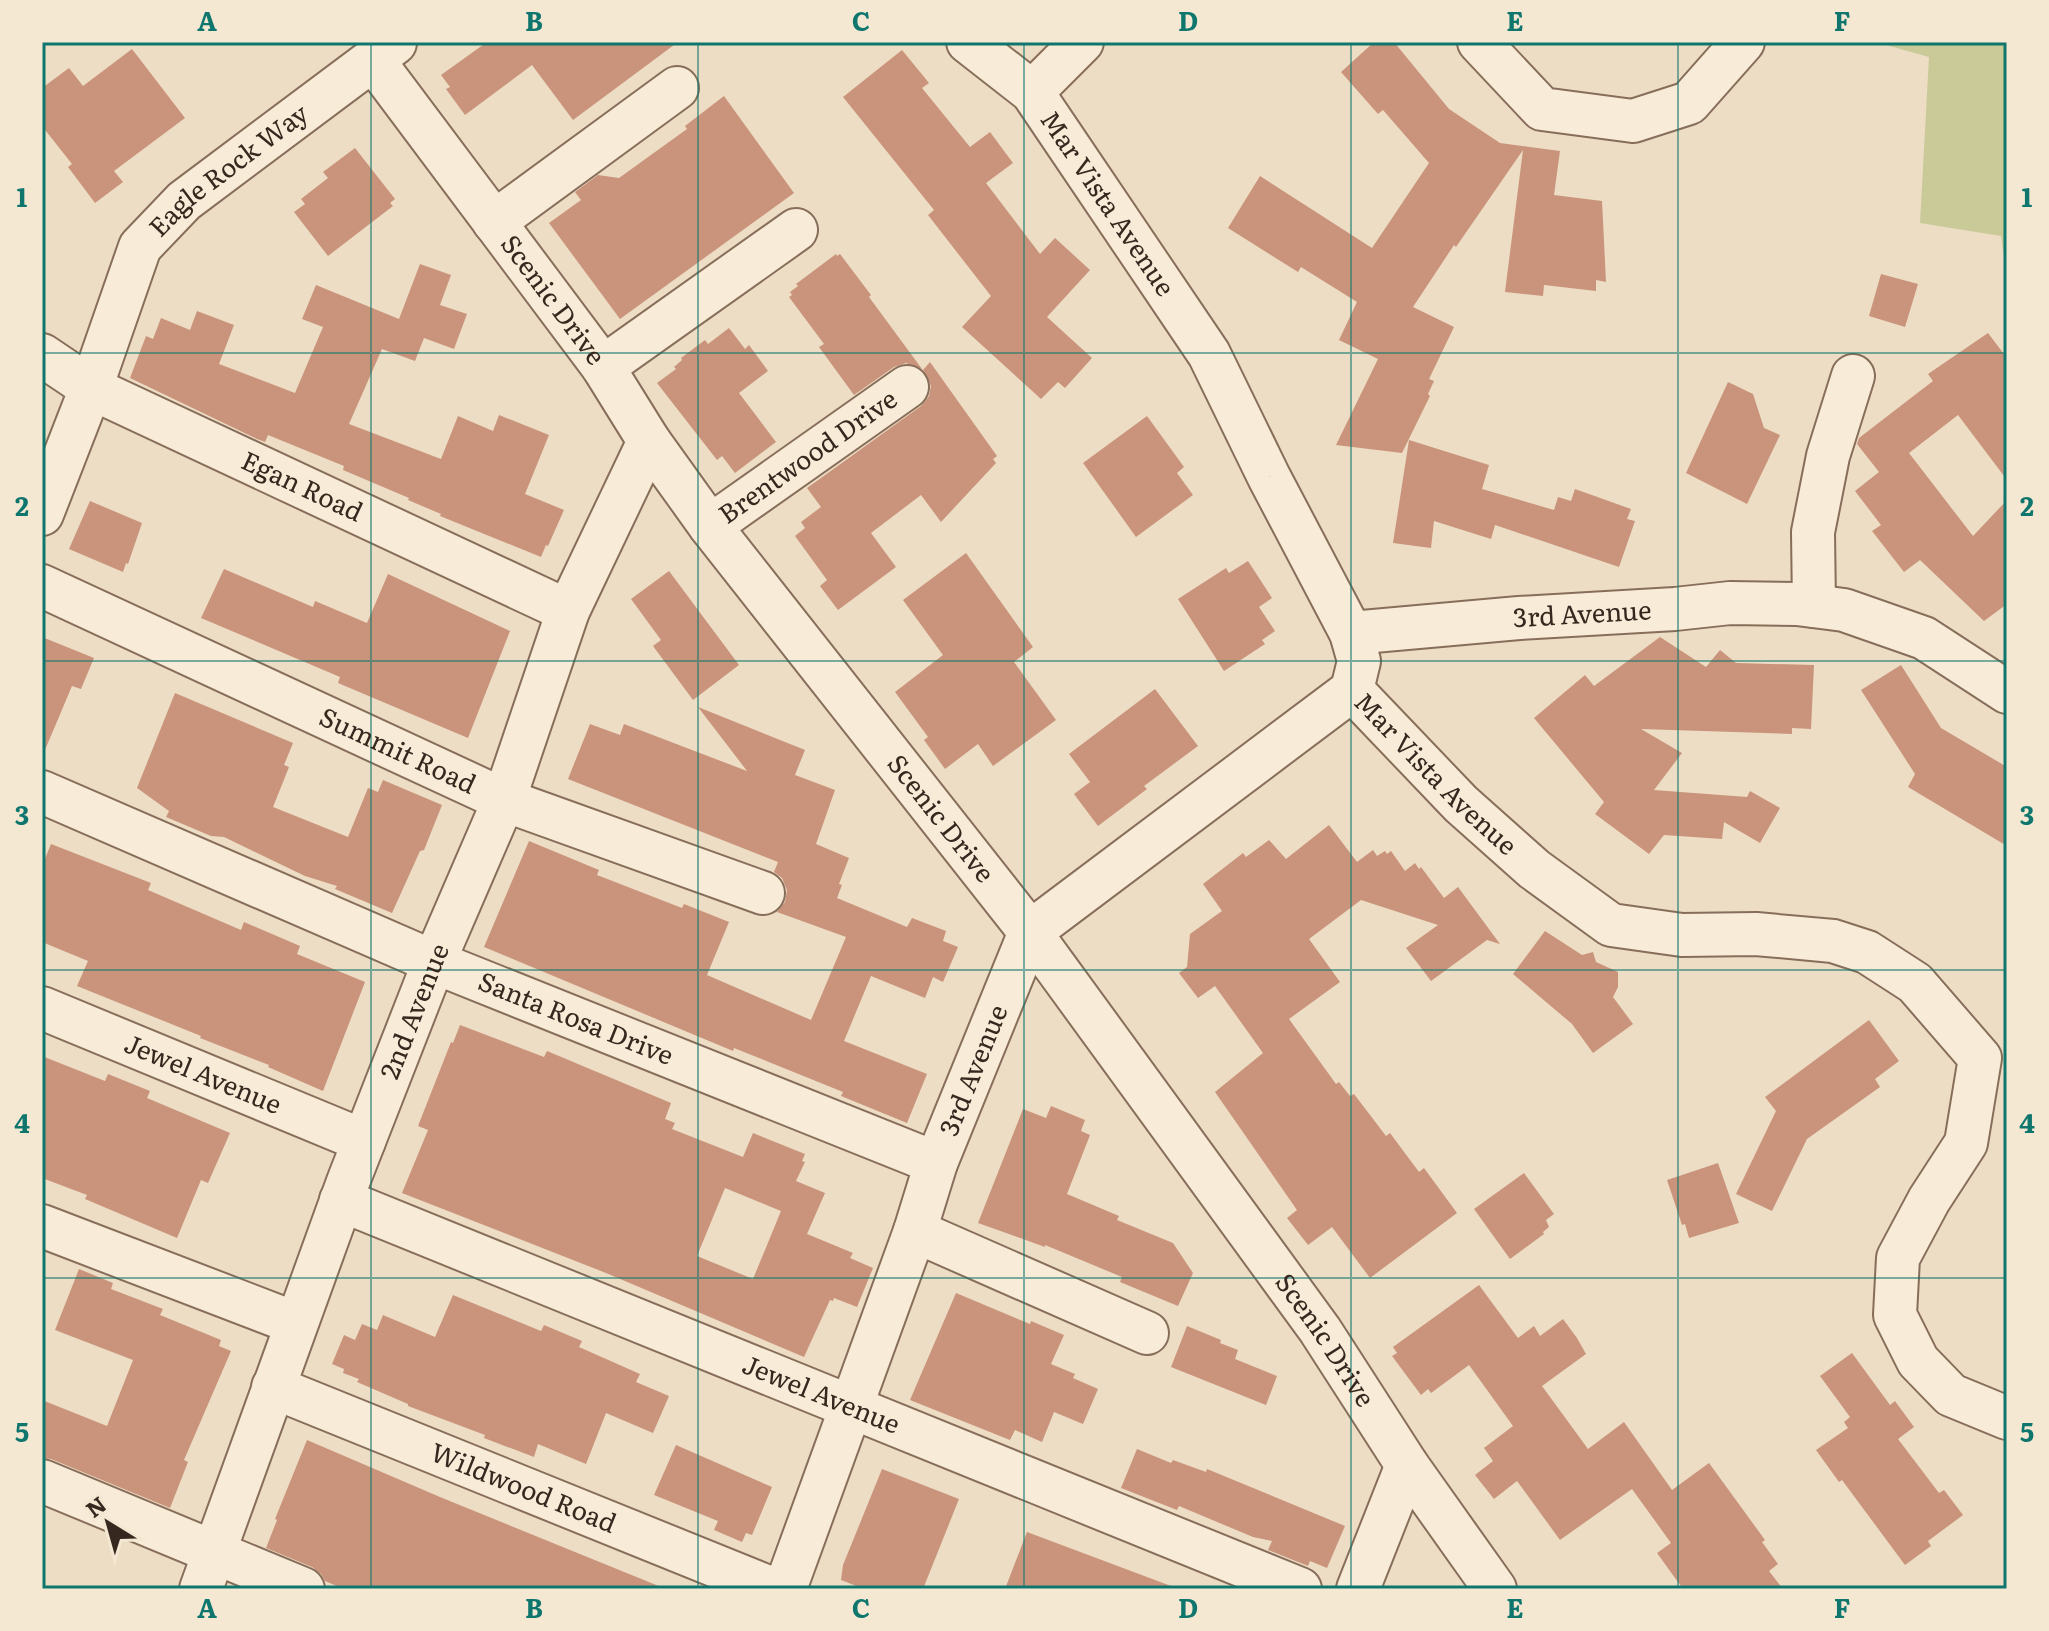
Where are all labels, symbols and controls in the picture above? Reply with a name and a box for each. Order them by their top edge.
text: A [197,0,217,39]
text: B [525,0,543,39]
text: C [852,0,870,39]
text: D [1178,0,1198,39]
text: E [1506,0,1524,39]
text: F [1834,0,1850,39]
street label: Eagle Rock Way [138,93,315,244]
street label: Mar Vista Avenue [1033,102,1186,303]
text: 1 [17,176,28,215]
text: 1 [2022,176,2033,215]
street label: Scenic Drive [493,225,617,372]
street label: Brentwood Drive [709,378,904,531]
street label: Egan Road [236,439,370,530]
text: 2 [15,485,29,524]
text: 2 [2020,485,2034,524]
street label: 3rd Avenue [1512,588,1652,635]
street label: Mar Vista Avenue [1347,682,1527,863]
street label: Summit Road [314,695,484,802]
street label: Scenic Drive [880,745,1006,890]
text: 3 [15,794,29,833]
text: 3 [2020,794,2034,833]
street label: 2nd Avenue [368,936,457,1084]
street label: Santa Rosa Drive [473,960,680,1073]
street label: 3rd Avenue [927,998,1016,1141]
street label: Jewel Avenue [119,1022,288,1122]
text: 4 [14,1102,30,1141]
text: 4 [2019,1102,2035,1141]
street label: Scenic Drive [1268,1264,1386,1413]
street label: Jewel Avenue [737,1343,907,1442]
text: 5 [15,1411,29,1450]
text: 5 [2020,1411,2034,1450]
street label: Wildwood Road [426,1431,623,1541]
north arrow [68,1483,148,1563]
text: N [78,1487,112,1525]
text: A [197,1587,217,1626]
text: B [525,1587,543,1626]
text: C [852,1587,870,1626]
text: D [1178,1587,1198,1626]
text: E [1506,1587,1524,1626]
text: F [1834,1587,1850,1626]

